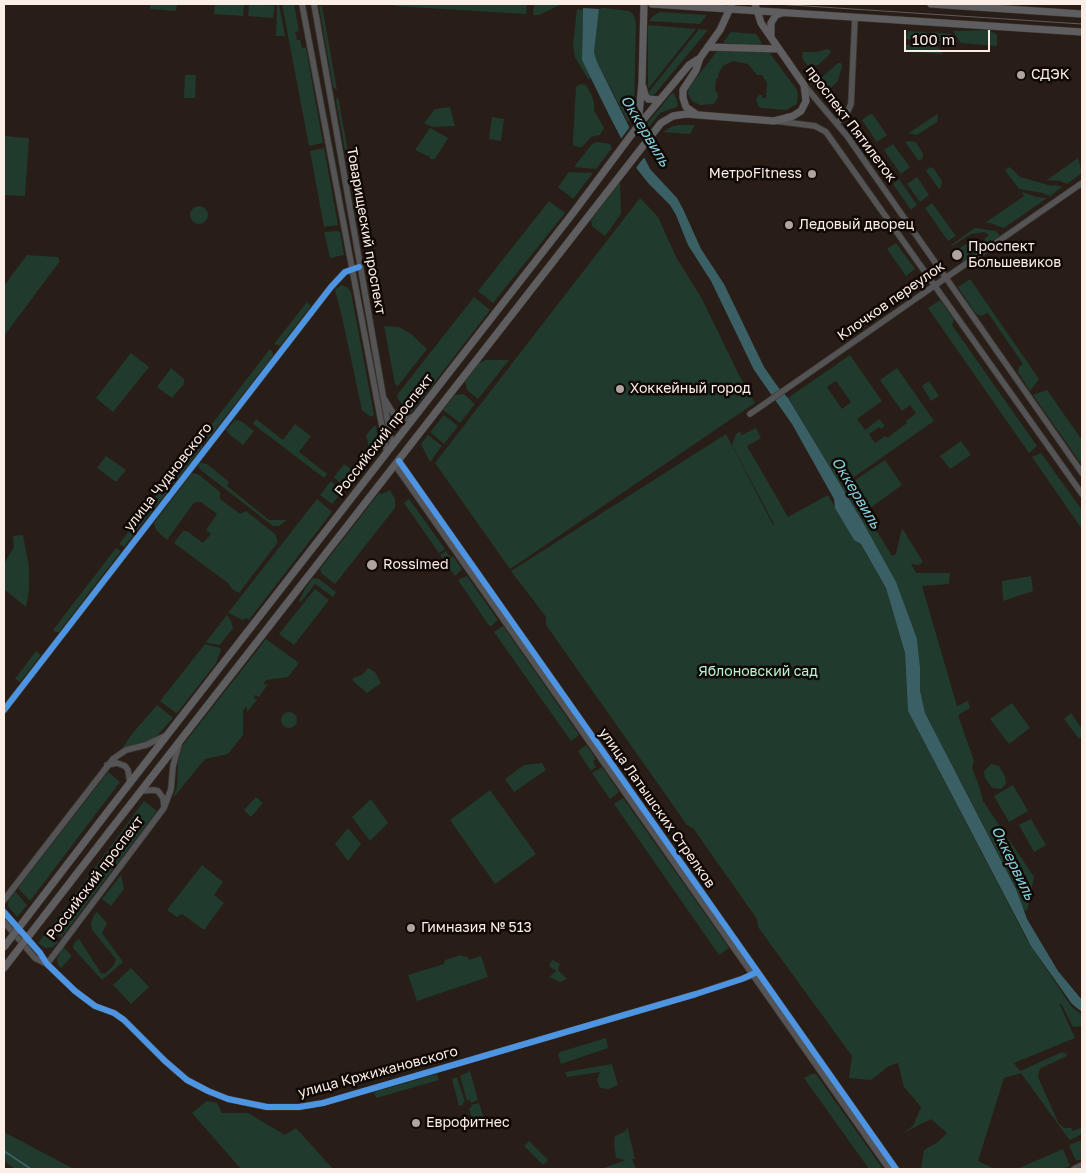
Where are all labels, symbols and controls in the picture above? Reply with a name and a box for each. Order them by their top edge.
scale bar [906,20,992,52]
text: 100 m [912,30,955,48]
street label: проспект Пятилеток [802,63,900,185]
place label: СДЭК [1031,67,1069,83]
marker: СДЭК [1015,69,1027,81]
water label: Оккервиль [617,92,673,170]
street label: Товарищеский проспект [343,146,389,316]
place label: МетроFitness [709,166,802,182]
marker: МетроFitness [806,168,818,180]
place label: Ледовый дворец [799,217,914,233]
marker: Ледовый дворец [783,219,795,231]
place label: Проспект Большевиков [968,239,1061,272]
marker: Проспект Большевиков [950,248,964,262]
street label: Клочков переулок [834,258,948,344]
street label: Российский проспект [331,371,437,499]
place label: Хоккейный город [630,381,751,397]
marker: Хоккейный город [614,383,626,395]
street label: улица Чудновского [120,419,216,535]
water label: Оккервиль [828,454,884,532]
place label: Rossimed [383,557,448,573]
marker: Rossimed [365,558,379,572]
park label: Яблоновский сад [698,664,818,680]
street label: улица Латышских Стрелков [595,725,719,891]
street label: Российский проспект [43,813,147,943]
water label: Оккервиль [987,823,1039,903]
place label: Гимназия № 513 [421,920,532,936]
marker: Гимназия № 513 [405,922,417,934]
street label: улица Кржижановского [296,1043,460,1101]
place label: Еврофитнес [426,1115,510,1131]
marker: Еврофитнес [410,1117,422,1129]

